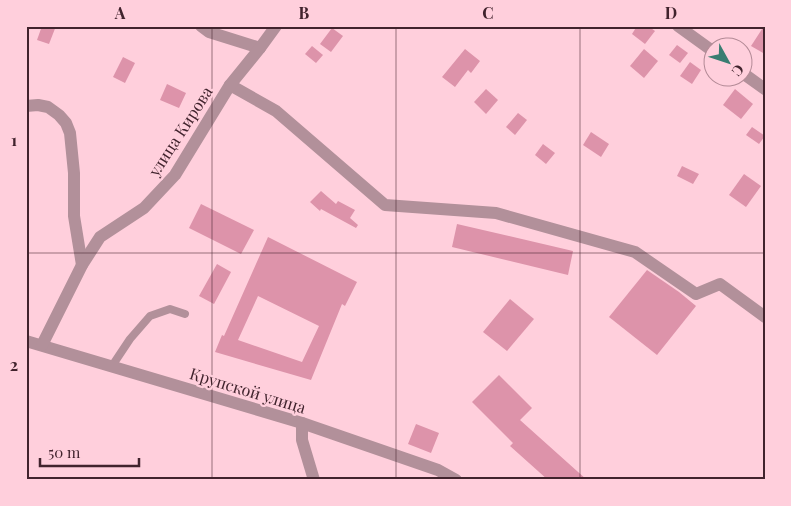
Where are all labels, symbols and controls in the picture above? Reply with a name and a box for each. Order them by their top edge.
text: A [114,2,126,23]
text: B [299,2,310,23]
text: C [482,2,494,23]
text: D [665,2,677,23]
north arrow [704,38,754,88]
text: С [728,61,749,81]
street label: улица Кирова [143,82,217,181]
text: 1 [11,129,17,150]
text: 2 [10,354,18,375]
street label: Крупской улица [187,362,309,418]
scale bar [40,436,139,468]
text: 50 m [48,442,81,462]

